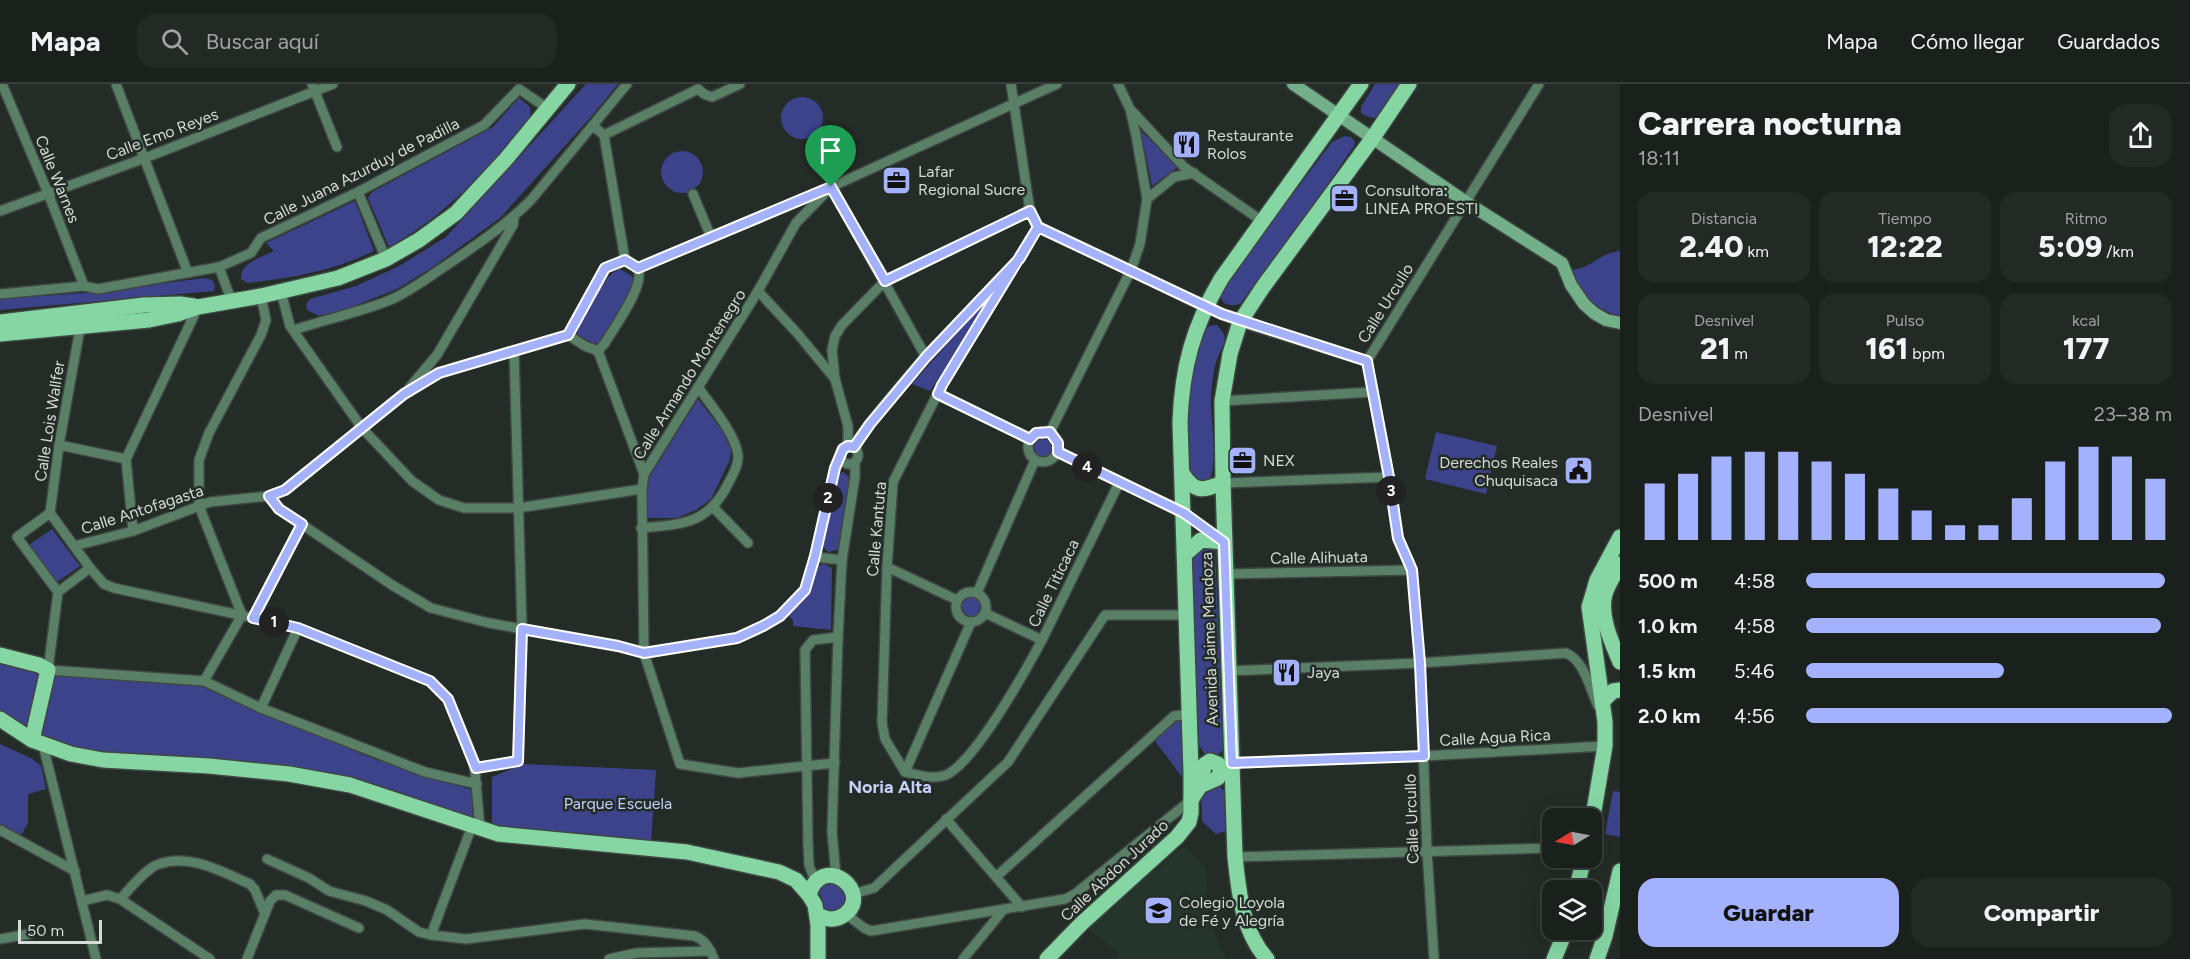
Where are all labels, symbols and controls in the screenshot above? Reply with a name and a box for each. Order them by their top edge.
search box [137,14,557,68]
text: Mapa [30,24,101,58]
icon: search [158,25,191,58]
text: Buscar aquí [206,28,319,55]
text: Mapa [1826,29,1878,54]
text: Cómo llegar [1911,29,2024,54]
text: Guardados [2057,29,2160,54]
street label: Calle Emo Reyes [103,104,221,165]
text: Carrera nocturna [1638,104,1902,143]
button: share [2109,104,2172,167]
street label: Calle Juana Azurduy de Padilla [260,114,462,229]
pin [805,125,856,187]
place label: Restaurante Rolos [1207,126,1294,163]
restaurant icon: Restaurante Rolos [1170,128,1202,160]
street label: Calle Warnes [31,133,84,226]
icon: arrive [814,134,847,167]
text: 18:11 [1638,146,1680,170]
place label: Lafar Regional Sucre [918,162,1026,199]
office icon: Lafar Regional Sucre [881,164,913,196]
place label: Consultora: LINEA PROESTI [1365,181,1478,218]
office icon: Consultora: LINEA PROESTI [1328,183,1360,215]
text: Distancia [1691,209,1757,228]
text: Tiempo [1878,209,1932,228]
text: Ritmo [2065,209,2107,228]
text: 2.40 [1679,228,1744,265]
text: 12:22 [1867,228,1943,265]
text: 5:09 [2038,228,2102,265]
text: km [1744,242,1769,261]
text: /km [2102,242,2134,261]
street label: Calle Urcullo [1354,260,1417,346]
street label: Calle Armando Montenegro [629,286,750,463]
text: Desnivel [1694,311,1754,330]
text: Pulso [1886,311,1924,330]
text: kcal [2072,311,2100,330]
text: 21 [1700,330,1730,367]
text: 161 [1865,330,1908,367]
text: 177 [2063,330,2109,367]
text: m [1730,344,1748,363]
text: bpm [1908,344,1945,363]
street label: Calle Lois Wallfer [31,359,69,483]
text: Desnivel [1638,402,1713,426]
text: 23–38 m [2094,402,2172,426]
office icon: NEX [1226,444,1258,476]
place label: NEX [1263,451,1295,470]
pin: 4 [1072,452,1102,482]
place label: Derechos Reales Chuquisaca [1439,453,1558,490]
public building icon: Derechos Reales Chuquisaca [1563,455,1595,487]
text: 4 [1082,457,1092,476]
pin: 3 [1376,476,1406,506]
street label: Calle Antofagasta [79,481,206,538]
street label: Calle Kantuta [863,481,890,577]
text: 3 [1387,481,1395,500]
pin: 2 [813,483,843,513]
text: 2 [823,488,833,507]
street label: Calle Titicaca [1024,536,1083,630]
street label: Calle Alihuata [1270,547,1368,568]
street label: Avenida Jaime Mendoza [1197,552,1222,726]
text: 500 m [1638,569,1698,593]
text: 4:58 [1734,569,1775,593]
pin: 1 [259,607,289,637]
text: 1 [271,612,277,631]
text: 1.0 km [1638,614,1697,638]
text: 4:58 [1734,614,1775,638]
restaurant icon: Jaya [1270,656,1302,688]
text: 1.5 km [1638,659,1696,683]
text: 5:46 [1734,659,1774,683]
place label: Jaya [1307,663,1340,682]
text: 2.0 km [1638,704,1700,728]
text: 4:56 [1734,704,1774,728]
street label: Calle Agua Rica [1439,725,1551,750]
street label: Calle Urcullo [1400,774,1423,864]
district label: Noria Alta [848,776,932,798]
park label: Parque Escuela [564,794,672,813]
north arrow [1542,808,1602,868]
map controls [1542,808,1602,940]
street label: Calle Abdon Jurado [1056,815,1172,925]
button: Guardar [1638,878,1899,947]
button: Compartir [1911,878,2172,947]
button: layers [1542,880,1602,940]
place label: Colegio Loyola de Fé y Alegría [1179,893,1285,930]
school or university icon: Colegio Loyola de Fé y Alegría [1142,895,1174,927]
scale bar [18,917,102,944]
text: 50 m [27,921,64,940]

